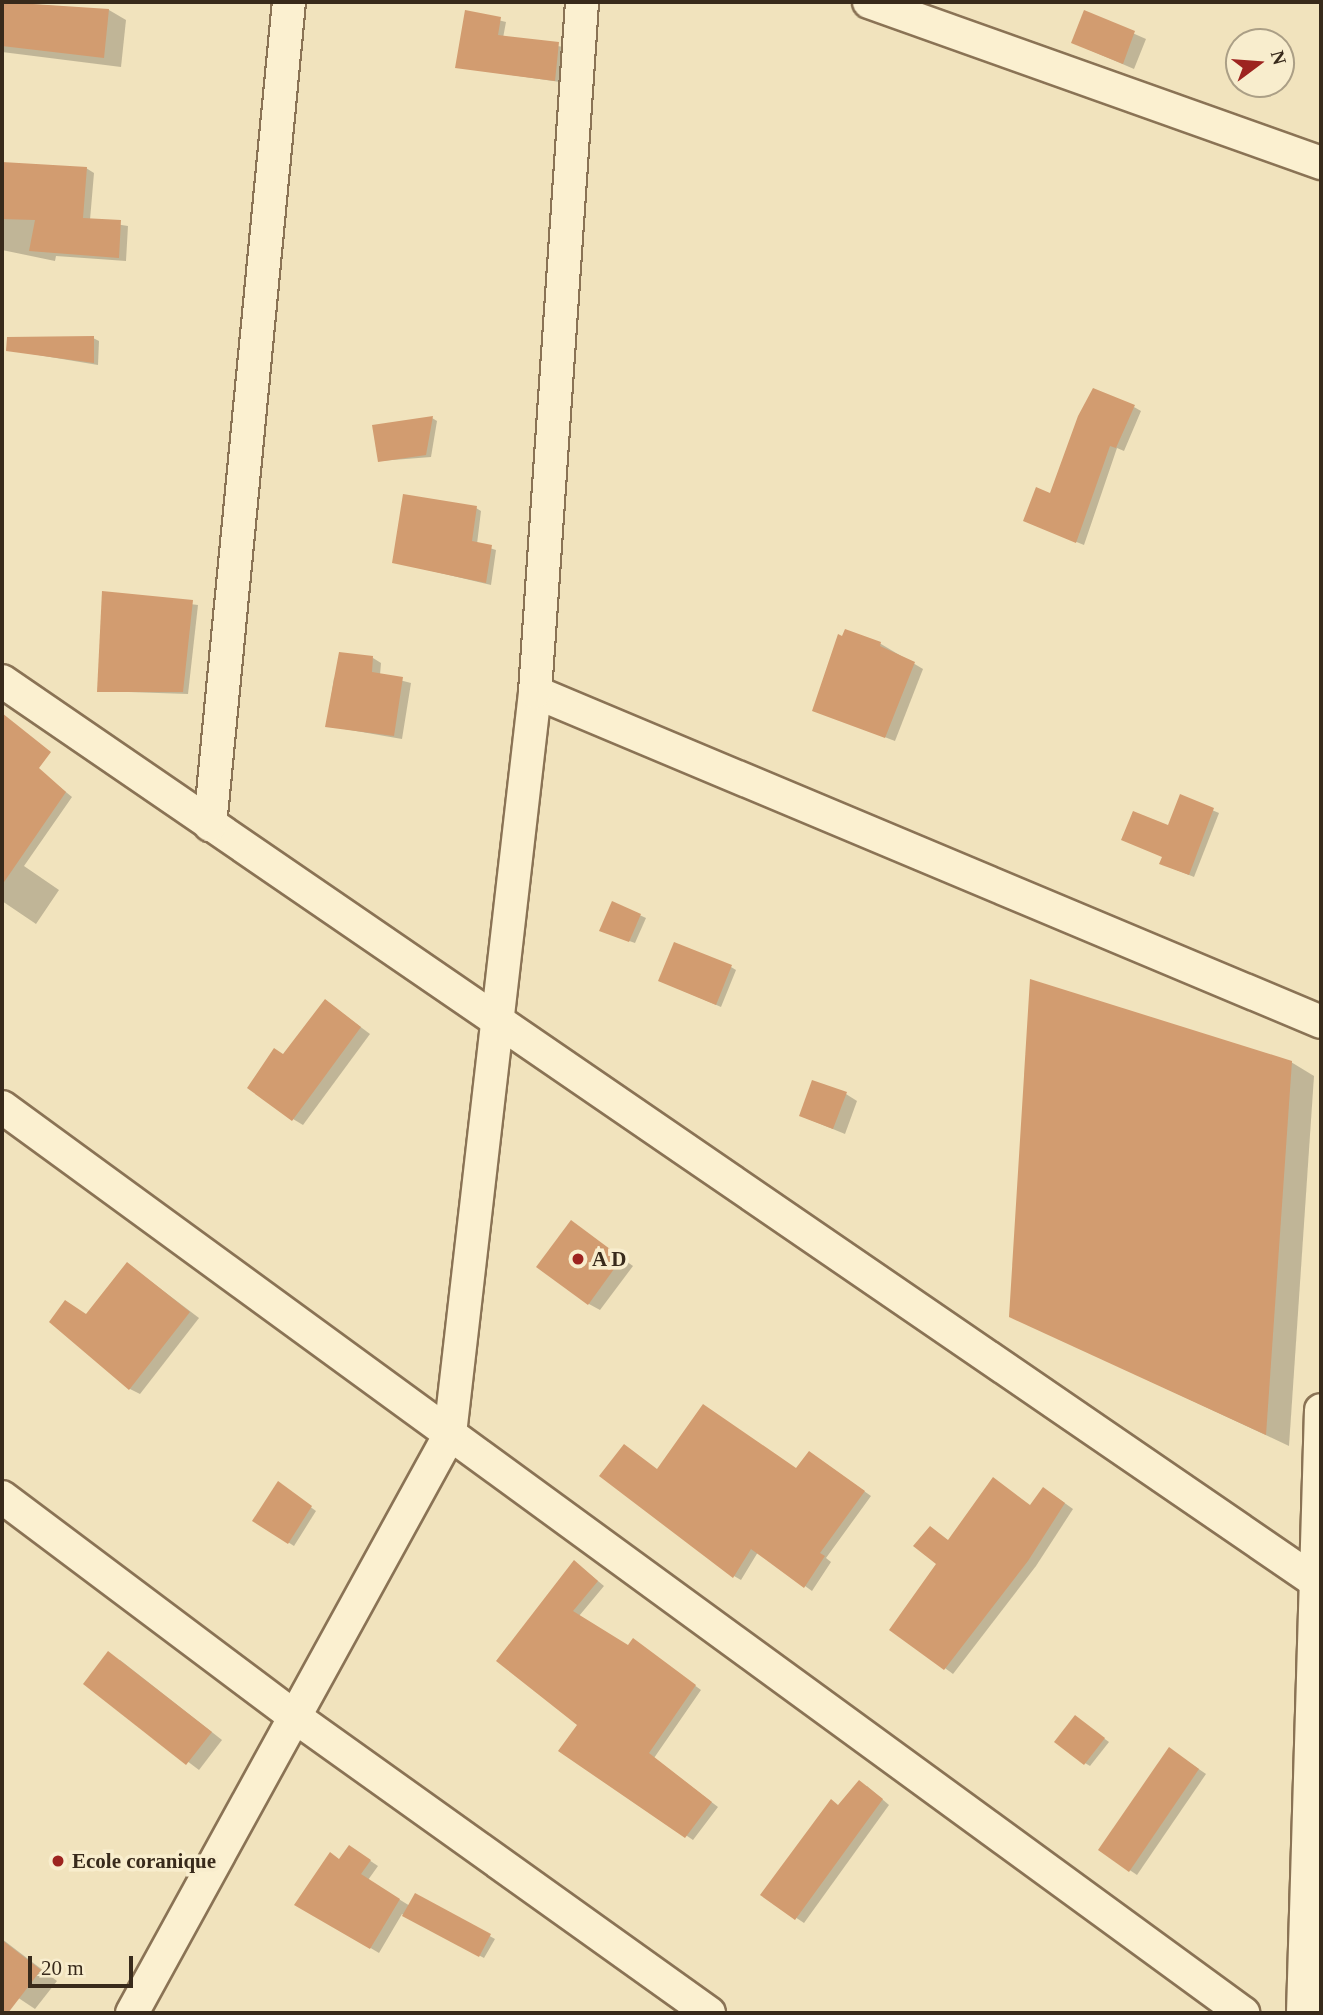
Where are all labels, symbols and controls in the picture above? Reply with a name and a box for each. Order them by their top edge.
north arrow [1225,28,1295,98]
text: N [1267,48,1291,67]
place label: A D [592,1246,628,1272]
marker: A D [570,1251,586,1267]
place label: Ecole coranique [72,1848,216,1874]
marker: Ecole coranique [50,1853,66,1869]
scale bar [32,1941,136,1985]
text: 20 m [41,1956,84,1980]

